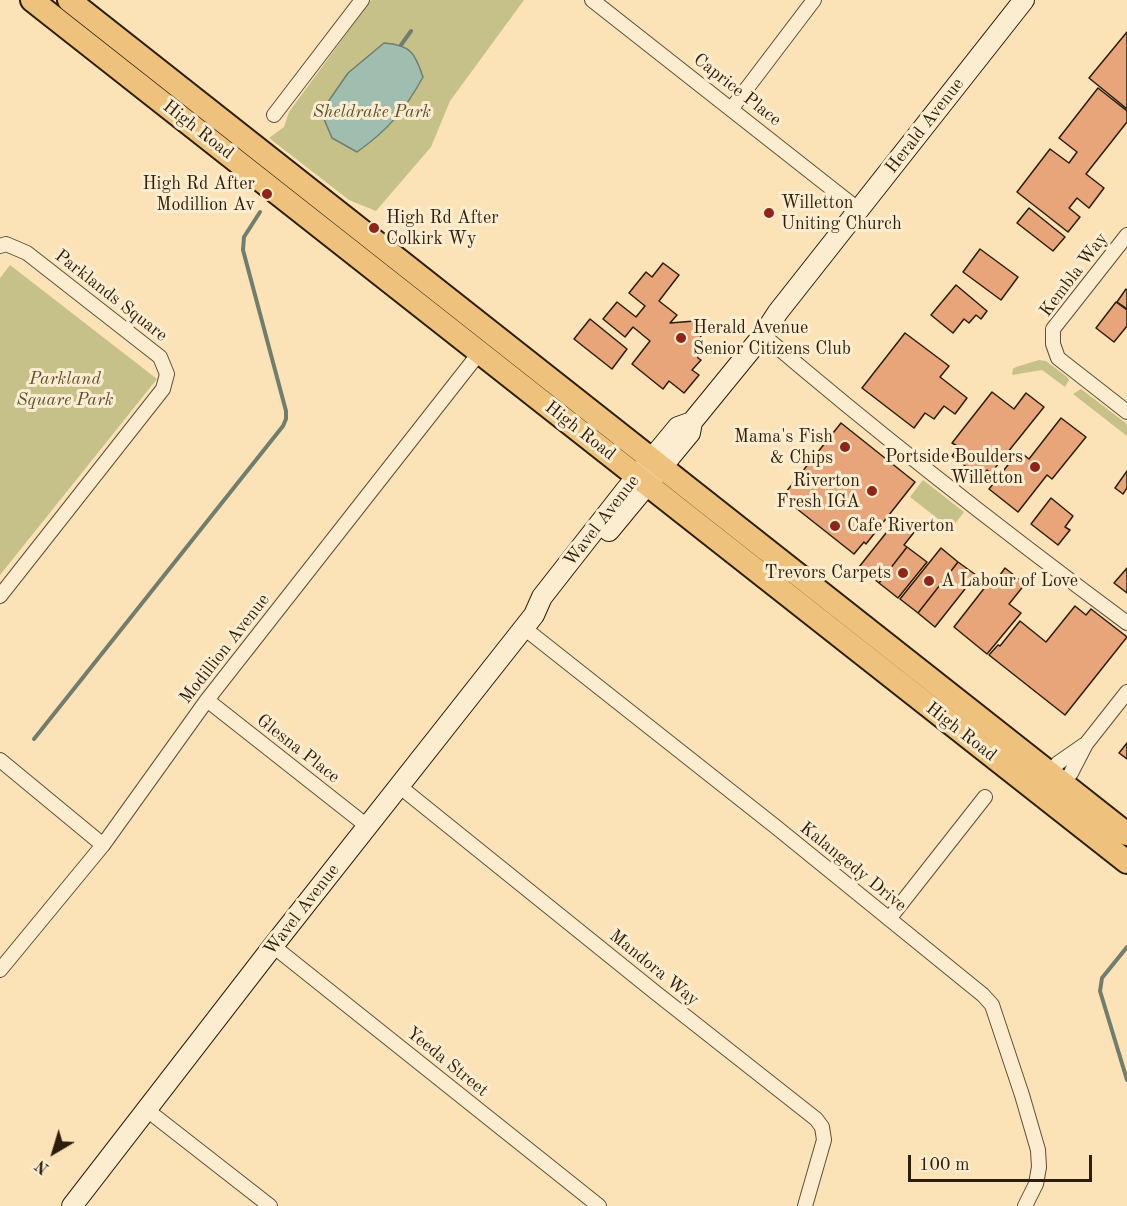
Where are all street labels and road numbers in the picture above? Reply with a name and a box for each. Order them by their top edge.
street label: Caprice Place [689,49,785,131]
street label: Herald Avenue [881,74,969,178]
street label: High Road [158,96,238,164]
street label: Kembla Way [1035,229,1113,321]
street label: Parklands Square [50,245,172,347]
street label: High Road [540,397,620,465]
street label: Wavel Avenue [560,471,644,571]
street label: Modillion Avenue [175,590,275,708]
street label: High Road [921,698,1001,766]
street label: Glesna Place [252,710,344,788]
street label: Kalangedy Drive [795,817,911,917]
street label: Wavel Avenue [260,860,344,960]
street label: Mandora Way [605,925,703,1011]
street label: Yeeda Street [402,1022,492,1102]

